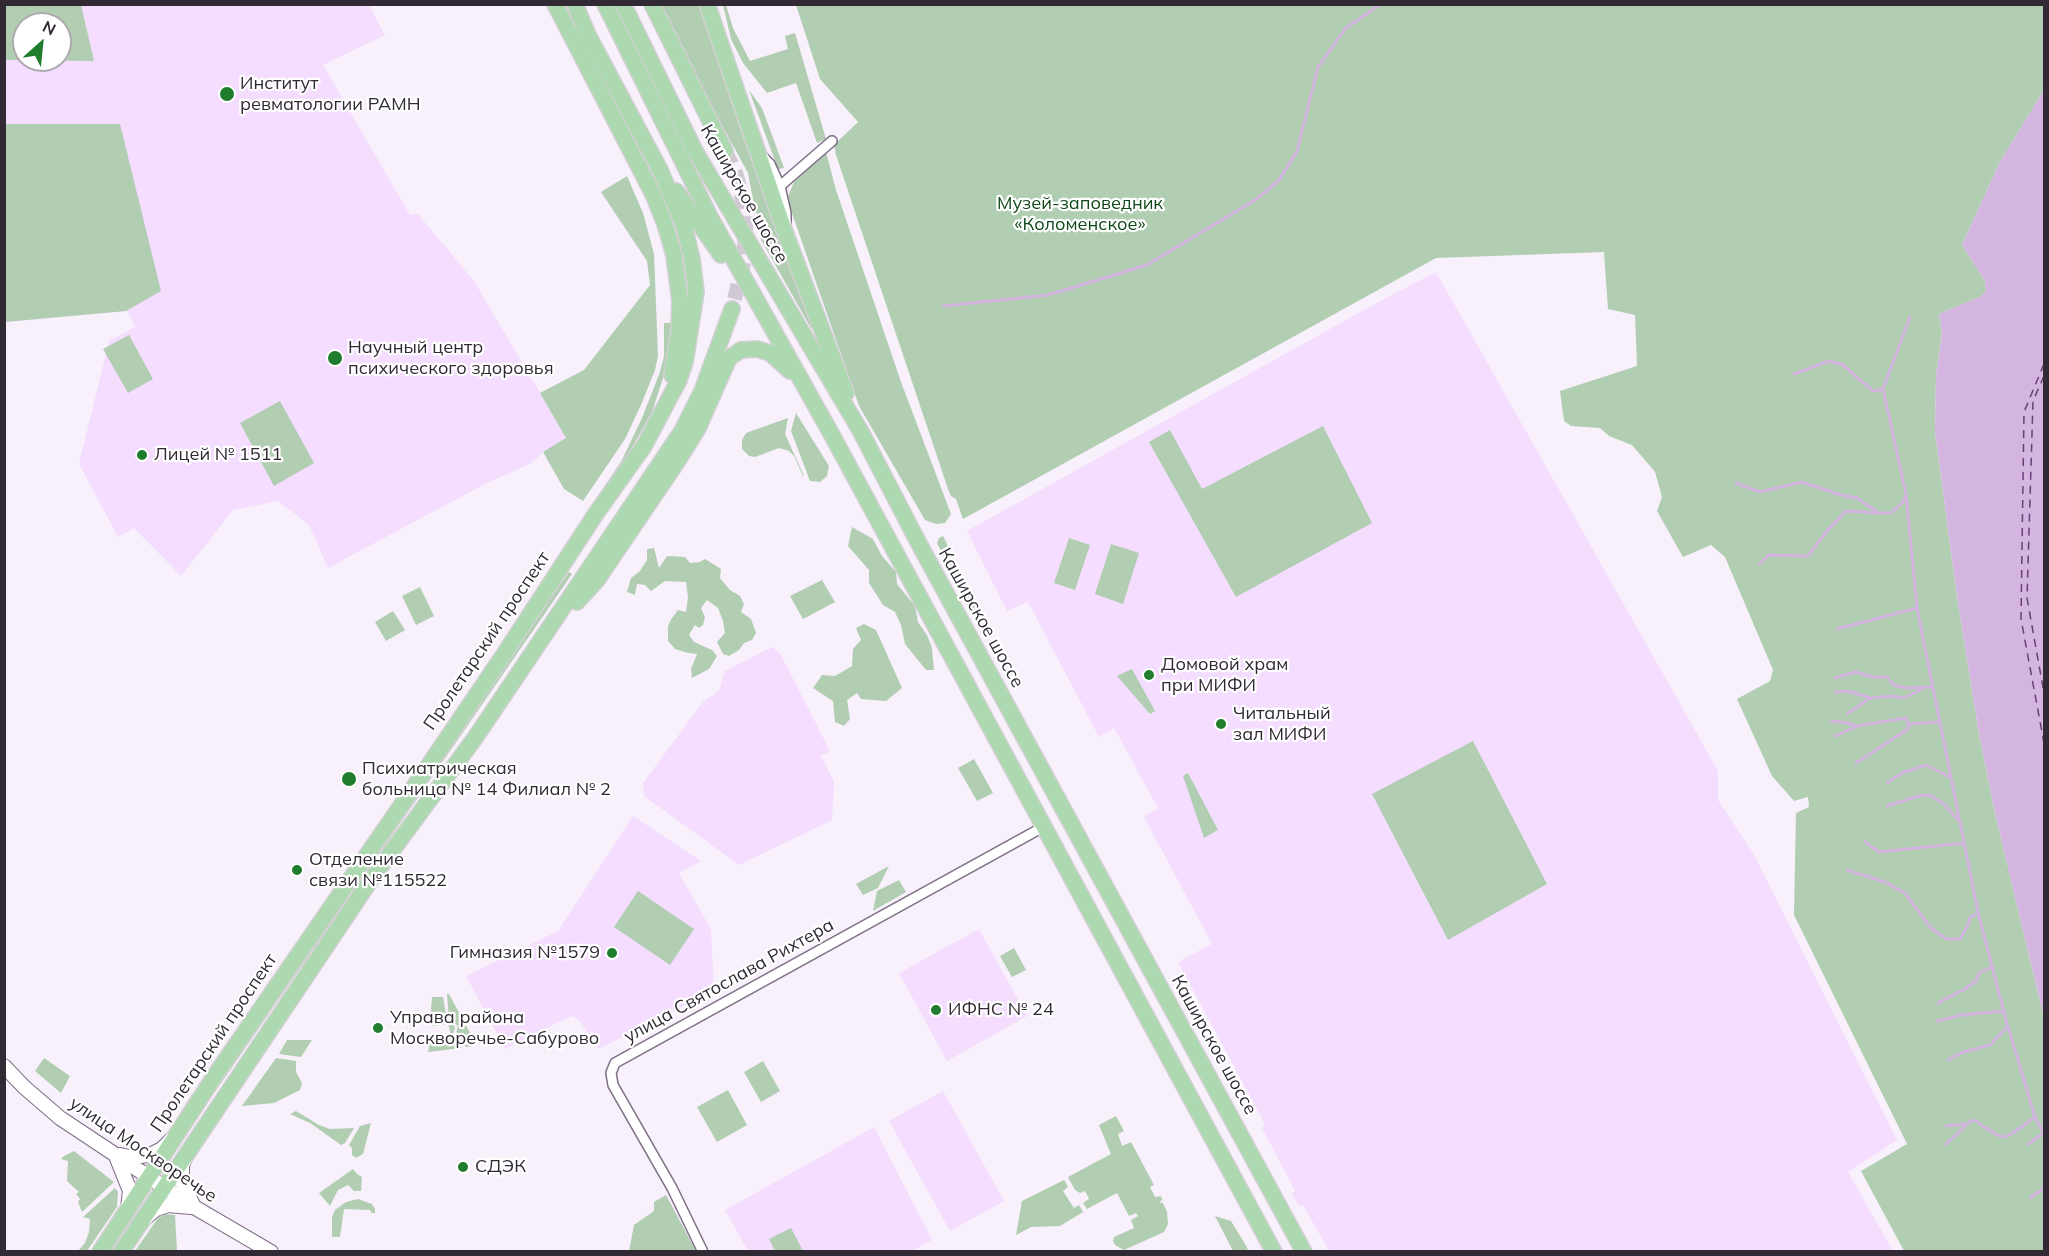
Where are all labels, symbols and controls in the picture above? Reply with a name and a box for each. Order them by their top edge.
north arrow [12,12,72,72]
text: N [39,16,59,39]
place label: Институт ревматологии РАМН [240,73,421,116]
marker: Институт ревматологии РАМН [218,85,236,103]
street label: Каширское шоссе [696,121,792,267]
park label: Музей-заповедник «Коломенское» [997,193,1163,236]
place label: Научный центр психического здоровья [348,337,554,380]
marker: Научный центр психического здоровья [326,349,344,367]
place label: Лицей № 1511 [154,444,282,466]
marker: Лицей № 1511 [135,448,149,462]
street label: Каширское шоссе [934,544,1028,692]
street label: Пролетарский проспект [419,548,555,734]
place label: Домовой храм при МИФИ [1161,654,1288,696]
marker: Домовой храм при МИФИ [1142,668,1156,682]
place label: Читальный зал МИФИ [1233,703,1331,746]
marker: Читальный зал МИФИ [1214,717,1228,731]
place label: Психиатрическая больница № 14 Филиал № 2 [362,758,611,800]
marker: Психиатрическая больница № 14 Филиал № 2 [340,770,358,788]
place label: Отделение связи №115522 [309,849,447,892]
marker: Отделение связи №115522 [290,863,304,877]
street label: улица Святослава Рихтера [620,914,838,1048]
place label: Гимназия №1579 [450,942,600,964]
marker: Гимназия №1579 [605,946,619,960]
street label: Пролетарский проспект [146,950,282,1136]
street label: Каширское шоссе [1167,971,1261,1119]
place label: ИФНС № 24 [948,999,1054,1021]
marker: ИФНС № 24 [929,1003,943,1017]
place label: Управа района Москворечье-Сабурово [390,1007,599,1050]
marker: Управа района Москворечье-Сабурово [371,1021,385,1035]
street label: улица Москворечье [65,1093,221,1207]
place label: СДЭК [475,1156,526,1178]
marker: СДЭК [456,1160,470,1174]

